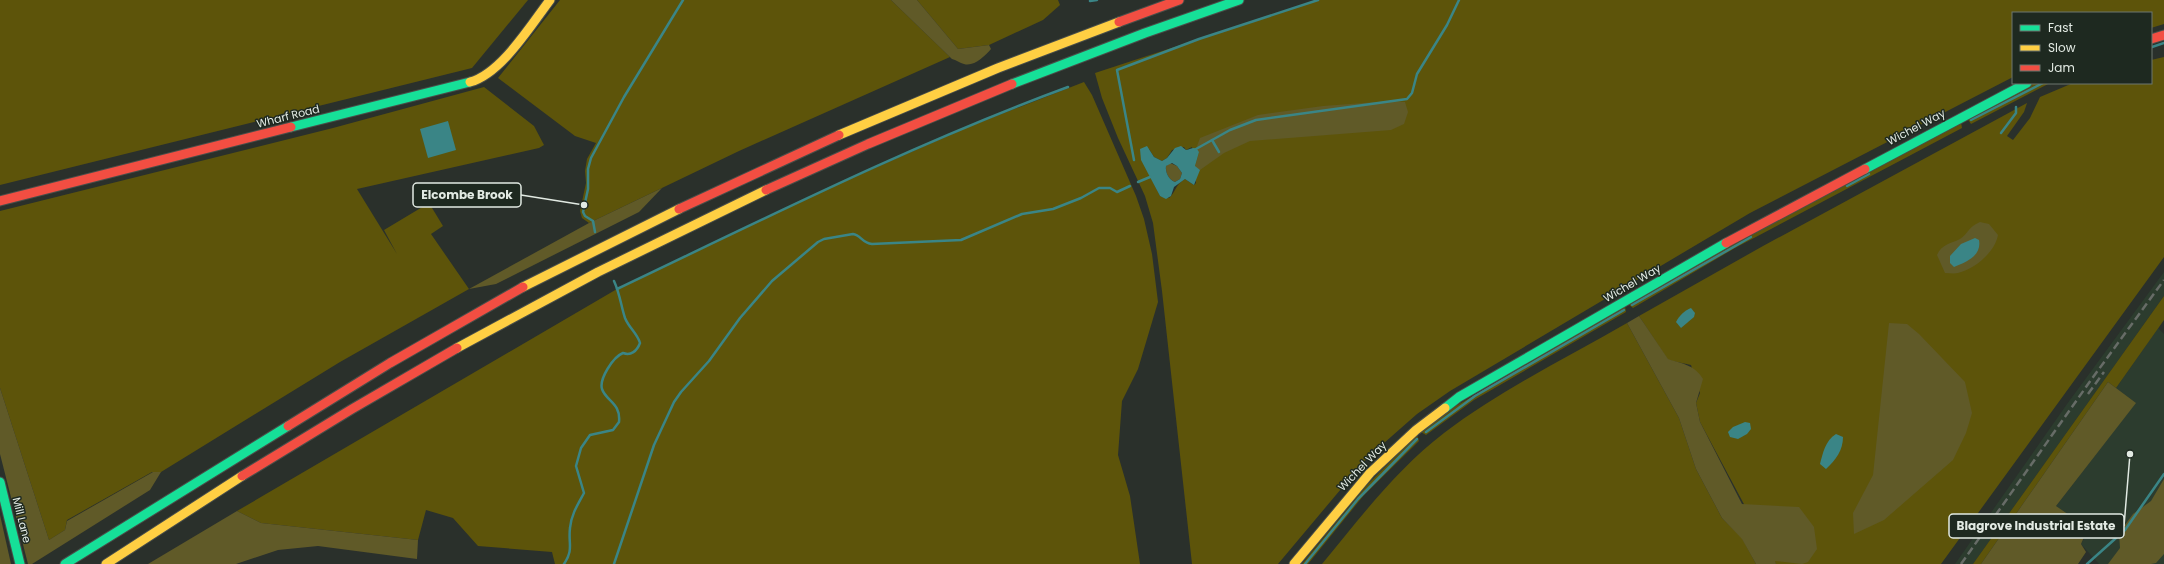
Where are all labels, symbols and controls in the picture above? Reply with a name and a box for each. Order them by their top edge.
legend [2012,12,2152,84]
text: Fast [2048,19,2073,36]
text: Slow [2048,39,2076,56]
text: Jam [2048,59,2075,76]
street label: Wharf Road [255,100,321,132]
street label: Wichel Way [1884,105,1949,149]
callout: Elcombe Brook [413,183,521,207]
text: Elcombe Brook [421,186,513,203]
street label: Wichel Way [1600,260,1664,306]
street label: Wichel Way [1334,437,1391,495]
street label: Mill Lane [9,495,35,545]
callout: Blagrove Industrial Estate [1949,514,2124,538]
text: Blagrove Industrial Estate [1957,517,2116,534]

